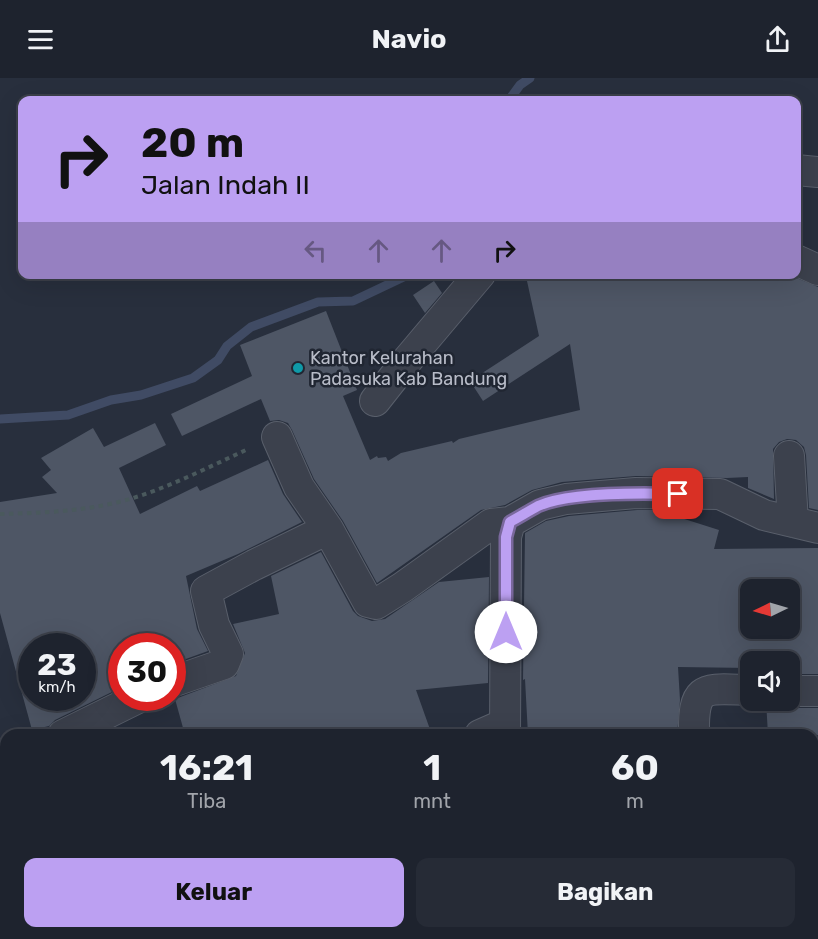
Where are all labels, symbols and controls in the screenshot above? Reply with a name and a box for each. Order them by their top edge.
icon: menu [24,23,57,56]
text: Navio [371,23,447,55]
icon: share [761,23,794,56]
text: 20 m [141,118,244,168]
icon: right [42,120,120,198]
text: Jalan Indah II [141,169,310,201]
icon: left [299,234,332,267]
icon: ahead [362,234,395,267]
icon: ahead [425,234,458,267]
icon: right [488,234,521,267]
place label: Kantor Kelurahan Padasuka Kab Bandung [310,347,507,390]
marker: Kantor Kelurahan Padasuka Kab Bandung [291,361,305,375]
pin [652,468,703,519]
icon: arrive [661,477,694,510]
north arrow [740,579,800,639]
map controls [740,579,800,711]
position arrow [474,600,538,664]
speed limit sign: 30 [108,633,186,711]
text: 23 [37,647,77,683]
button: sound [740,651,800,711]
text: km/h [38,678,76,696]
text: 16:21 [160,746,253,789]
text: 1 [423,746,441,789]
text: 60 [611,746,659,789]
text: Tiba [187,789,226,813]
text: mnt [413,789,451,813]
text: m [626,789,644,813]
button: Keluar [24,858,404,927]
button: Bagikan [416,858,795,927]

